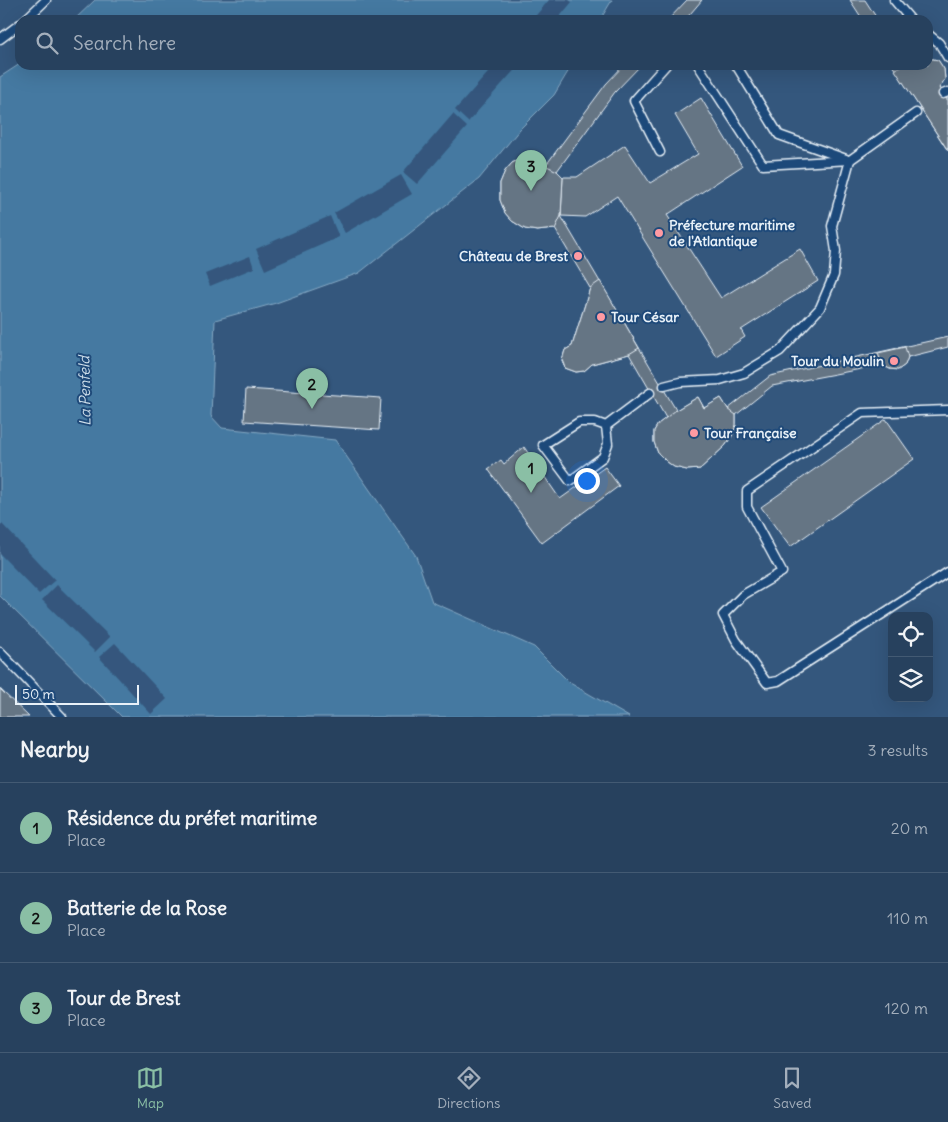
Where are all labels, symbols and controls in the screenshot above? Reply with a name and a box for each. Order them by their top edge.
search box [15,15,933,70]
icon: search [33,29,61,57]
text: Search here [73,31,176,55]
pin: 3 [515,150,547,191]
place label: Préfecture maritime de l'Atlantique [669,216,795,250]
marker: Préfecture maritime de l'Atlantique [653,227,665,239]
place label: Château de Brest [459,247,568,265]
marker: Château de Brest [572,250,584,262]
place label: Tour César [611,308,679,326]
marker: Tour César [595,311,607,323]
place label: Tour du Moulin [791,352,884,370]
water label: La Penfeld [74,354,95,426]
marker: Tour du Moulin [888,355,900,367]
pin: 2 [296,368,328,409]
place label: Tour Française [704,424,797,442]
marker: Tour Française [688,427,700,439]
pin: 1 [515,452,547,493]
your location [574,468,600,494]
map controls [888,612,933,702]
button: locate [888,612,933,657]
button: layers [888,657,933,702]
scale bar [15,682,139,705]
text: 50 m [22,685,55,703]
text: Nearby [20,736,90,763]
text: 3 results [868,740,928,760]
text: Résidence du préfet maritime [67,806,317,830]
text: 1 [33,818,39,838]
text: 20 m [891,818,928,838]
text: Place [67,830,106,850]
text: Batterie de la Rose [67,896,227,920]
text: 2 [32,908,40,928]
text: 110 m [887,908,928,928]
text: Place [67,920,106,940]
text: Tour de Brest [67,986,181,1010]
text: 3 [31,998,41,1018]
text: 120 m [885,998,928,1018]
text: Place [67,1010,106,1030]
tab: Map [136,1064,164,1112]
tab: Directions [437,1064,500,1112]
tab: Saved [773,1064,812,1112]

